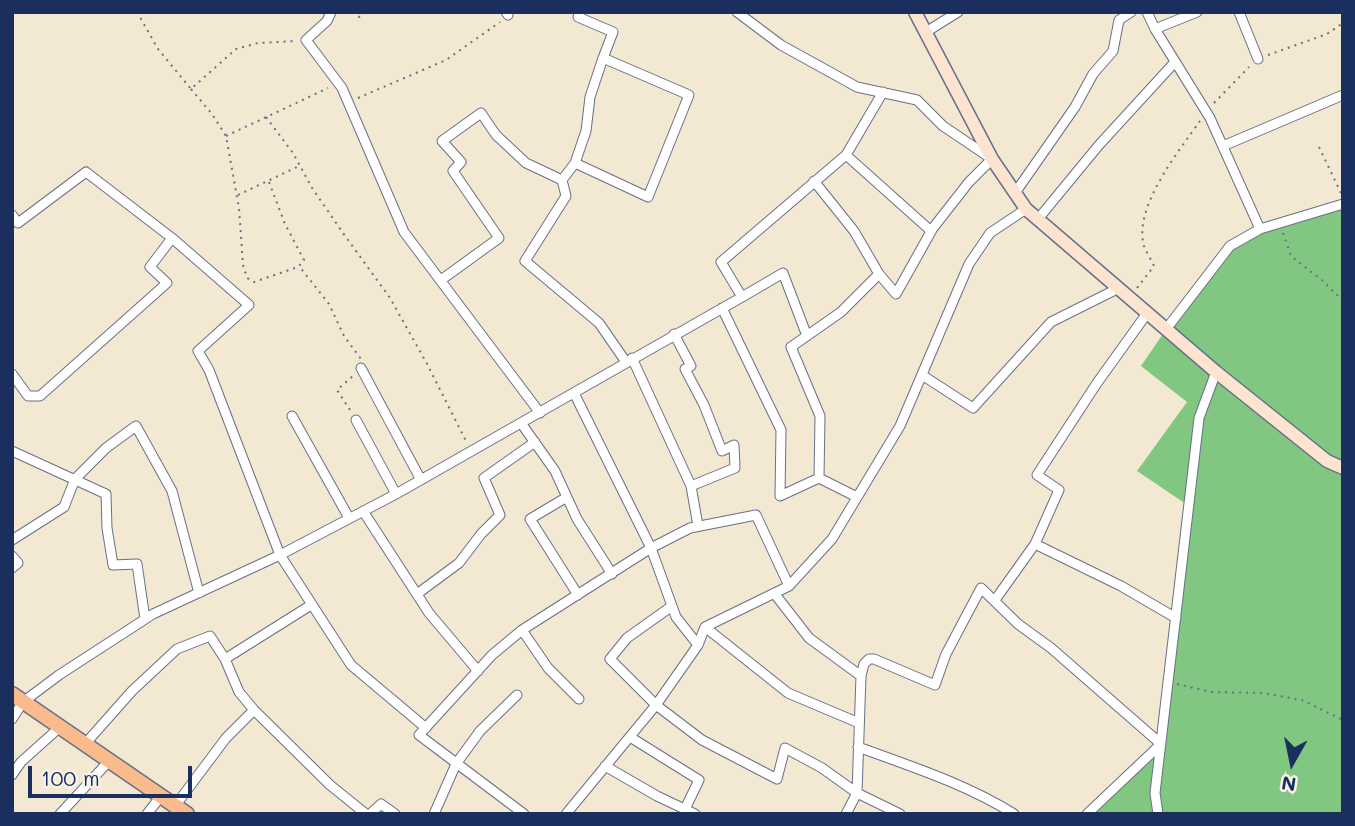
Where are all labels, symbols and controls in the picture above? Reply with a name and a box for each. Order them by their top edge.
north arrow [1257,728,1327,798]
scale bar [32,752,196,796]
text: 100 m [41,764,100,791]
text: N [1280,771,1298,798]

